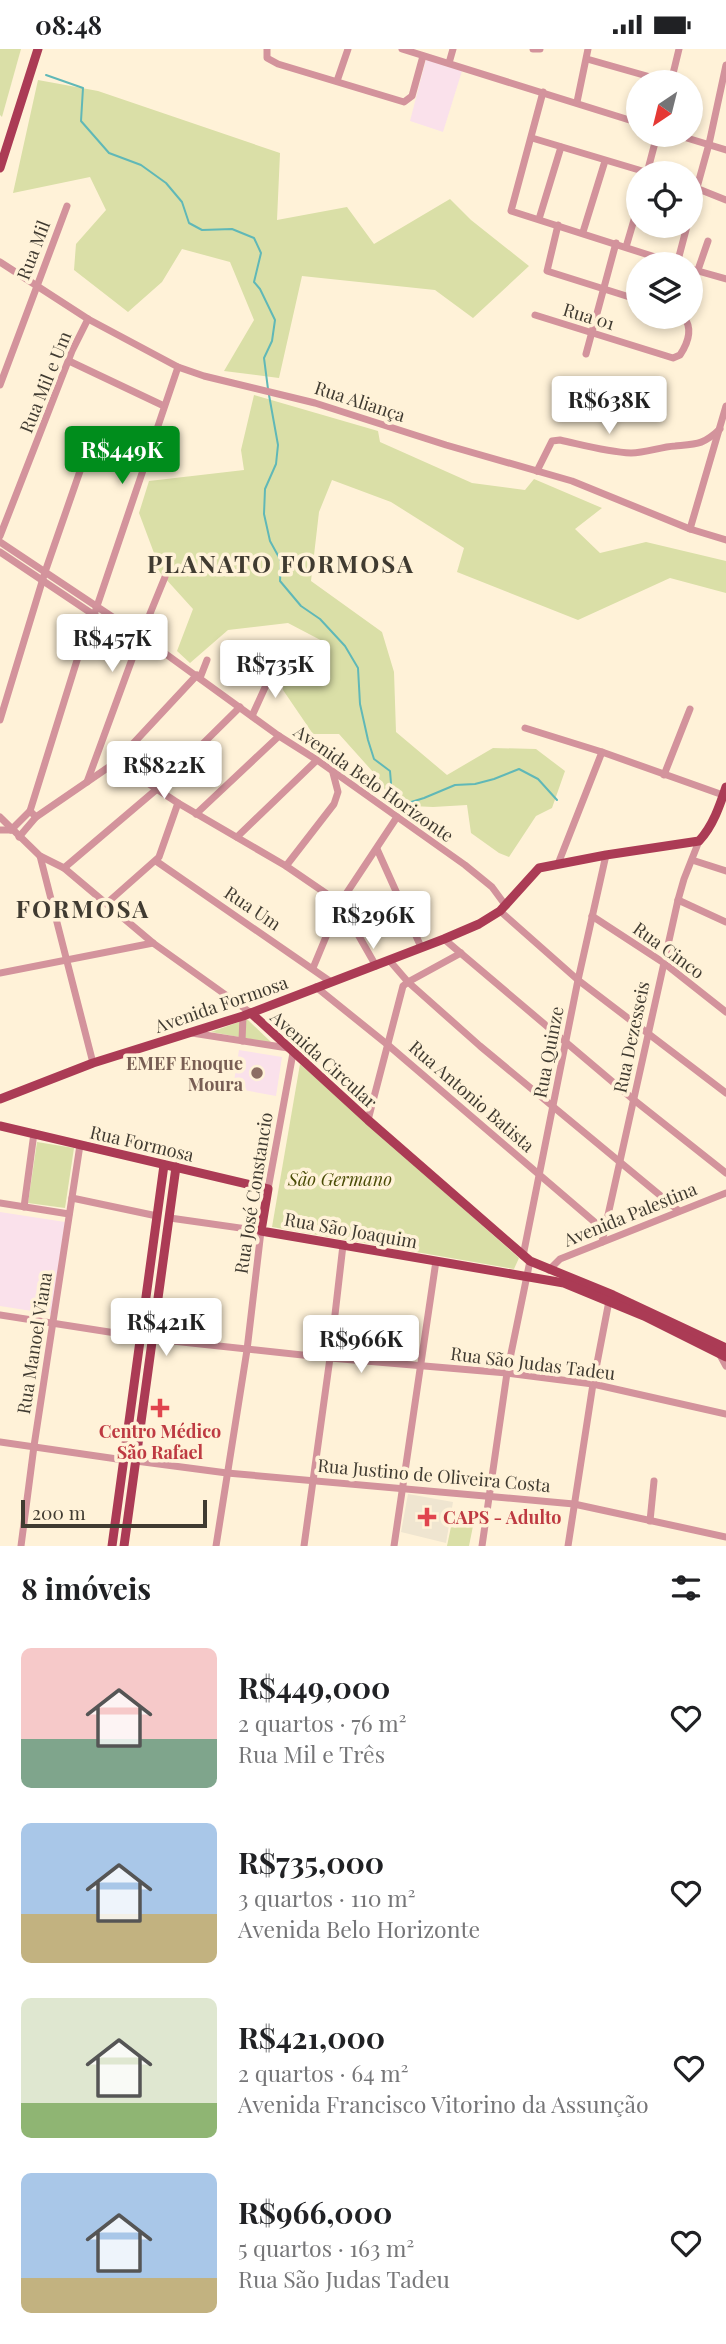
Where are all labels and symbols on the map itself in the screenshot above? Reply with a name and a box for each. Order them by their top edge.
north arrow [626,70,704,147]
street label: Rua Mil [11,217,55,283]
street label: Rua 01 [560,297,618,335]
street label: Rua Mil e Um [14,328,76,436]
street label: Rua Aliança [312,375,408,427]
pin: R$638K [552,377,666,436]
pin: R$449K [65,427,179,486]
district label: PLANATO FORMOSA [147,547,415,579]
pin: R$457K [55,615,169,674]
pin: R$735K [218,641,332,700]
street label: Avenida Belo Horizonte [289,718,459,847]
pin: R$822K [107,741,221,801]
street label: Rua Um [220,880,286,936]
pin: R$296K [316,891,430,951]
district label: FORMOSA [16,892,150,924]
street label: Rua Cinco [629,916,709,984]
street label: Avenida Formosa [150,970,291,1038]
street label: Rua Dezesseis [607,979,655,1095]
street label: Avenida Circular [265,1004,382,1113]
street label: Rua Quinze [527,1004,569,1100]
street label: Rua Antonio Batista [404,1035,540,1157]
place label: EMEF Enoque Moura [126,1051,244,1096]
marker: EMEF Enoque Moura [249,1065,265,1081]
street label: Rua José Constancio [228,1110,278,1276]
street label: Rua Formosa [88,1119,196,1167]
park label: São Germano [287,1167,392,1191]
street label: Avenida Palestina [559,1176,700,1252]
street label: Rua São Joaquim [283,1206,419,1254]
street label: Rua Manoel Viana [11,1270,57,1416]
pin: R$421K [109,1299,223,1358]
pin: R$966K [304,1315,418,1375]
street label: Rua São Judas Tadeu [449,1341,617,1385]
marker: Centro Médico São Rafael [150,1398,170,1418]
place label: Centro Médico São Rafael [99,1419,221,1464]
street label: Rua Justino de Oliveira Costa [317,1453,551,1497]
scale bar [21,1497,206,1529]
place label: CAPS - Adulto [443,1505,561,1529]
marker: CAPS - Adulto [417,1507,437,1527]

